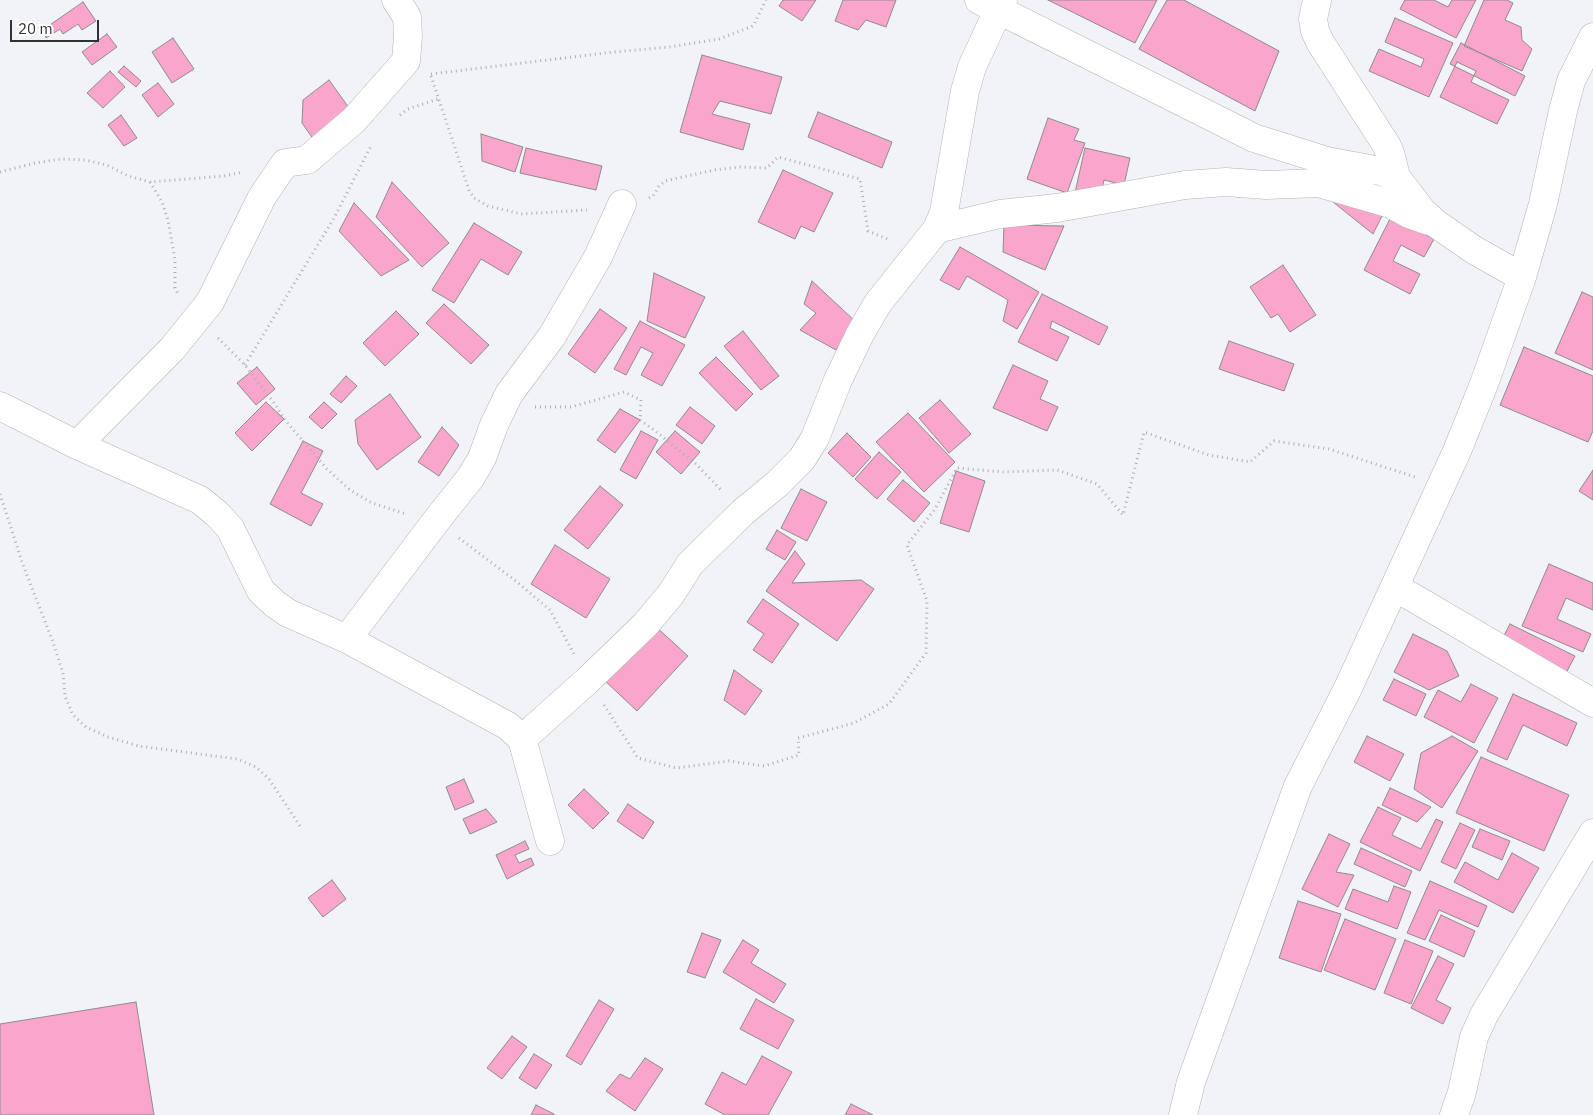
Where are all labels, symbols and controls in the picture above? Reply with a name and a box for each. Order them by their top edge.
scale bar [12,10,101,42]
text: 20 m [18,19,53,38]

